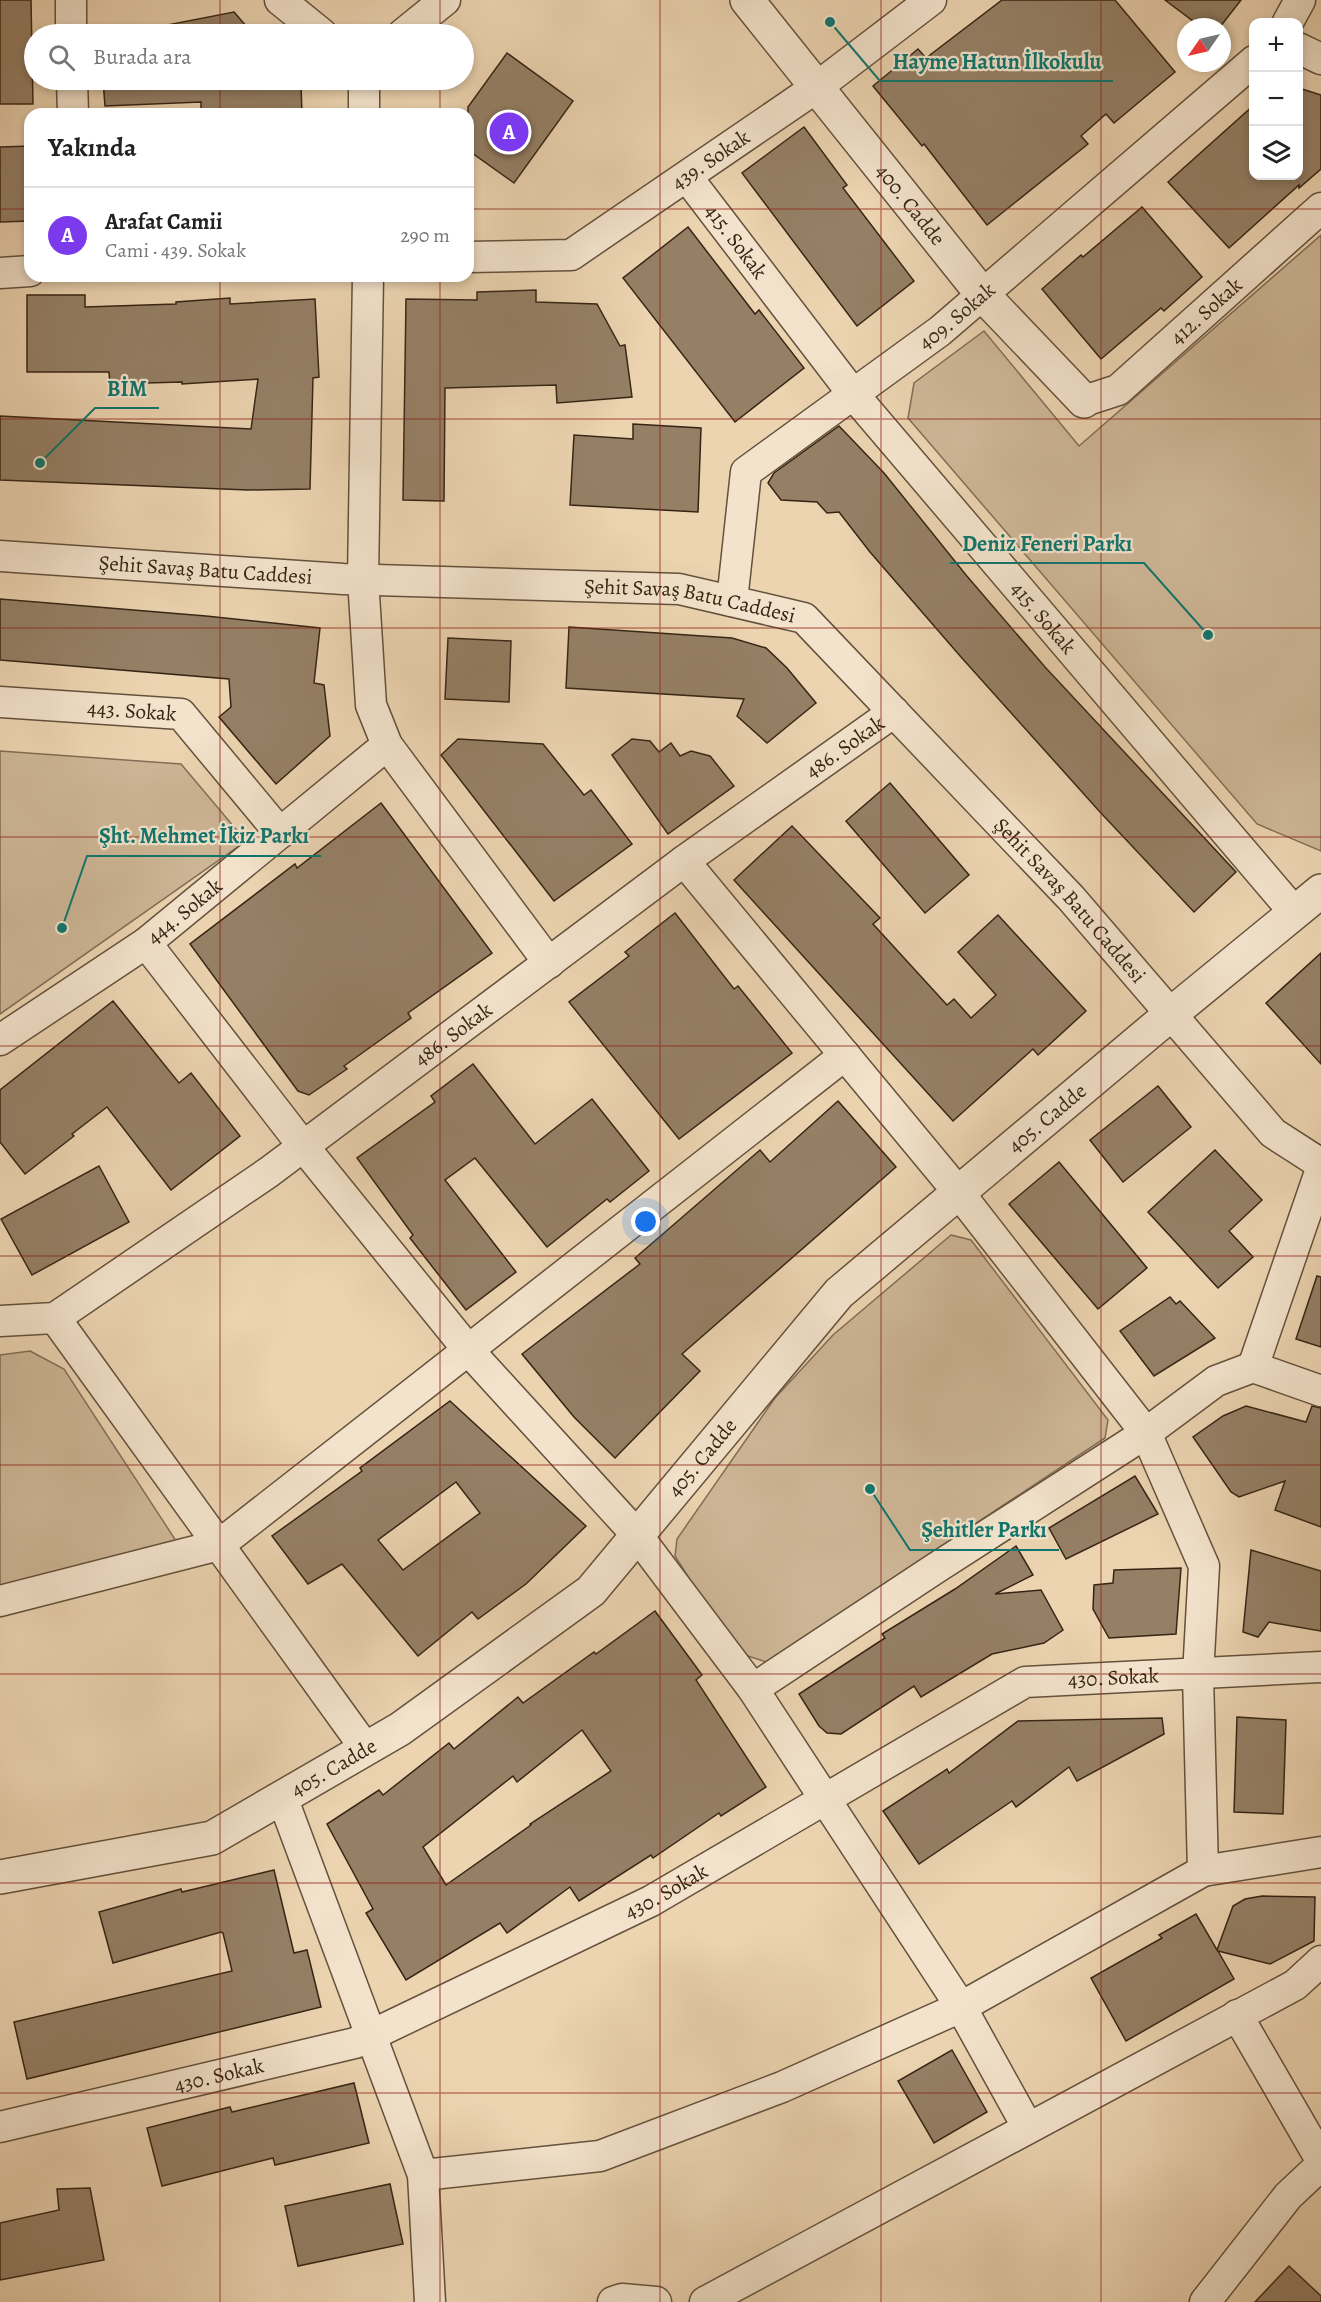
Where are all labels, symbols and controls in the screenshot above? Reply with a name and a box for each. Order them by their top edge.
north arrow [1177,18,1231,72]
map controls [1249,18,1303,180]
button: + [1249,18,1303,72]
search box [24,24,474,90]
icon: search [45,41,78,74]
callout: Hayme Hatun İlkokulu [880,41,1113,81]
text: Burada ara [93,42,192,72]
text: Hayme Hatun İlkokulu [892,47,1102,77]
button: − [1249,72,1303,126]
pin: A [490,110,528,154]
street label: 439. Sokak [666,123,756,196]
button: layers [1249,126,1303,180]
text: Yakında [48,130,137,165]
street label: 400. Cadde [869,158,952,251]
street label: 415. Sokak [699,198,774,285]
text: Arafat Camii [105,207,222,237]
text: A [61,222,74,249]
text: 290 m [400,222,450,249]
text: Cami · 439. Sokak [105,237,246,264]
street label: 412. Sokak [1164,271,1249,351]
street label: 409. Sokak [913,275,1001,356]
callout: BİM [95,368,159,408]
text: BİM [107,374,147,404]
callout: Deniz Feneri Parkı [950,523,1144,563]
text: Deniz Feneri Parkı [962,529,1132,559]
street label: Şehit Savaş Batu Caddesi [98,549,313,591]
street label: Şehit Savaş Batu Caddesi [584,572,798,630]
street label: 415. Sokak [1005,575,1083,660]
street label: 443. Sokak [86,694,178,728]
street label: 486. Sokak [800,709,891,785]
street label: Şehit Savaş Batu Caddesi [988,811,1152,989]
callout: Şht. Mehmet İkiz Parkı [87,816,321,856]
text: Şht. Mehmet İkiz Parkı [99,821,309,851]
street label: 444. Sokak [141,872,229,951]
street label: 486. Sokak [408,995,498,1073]
street label: 405. Cadde [1002,1077,1092,1159]
your location [631,1207,660,1236]
street label: 405. Cadde [661,1412,743,1503]
callout: Şehitler Parkı [910,1510,1059,1550]
text: Şehitler Parkı [921,1515,1047,1545]
street label: 430. Sokak [1067,1661,1160,1694]
street label: 405. Cadde [285,1732,382,1803]
street label: 430. Sokak [620,1857,713,1926]
street label: 430. Sokak [171,2051,267,2099]

